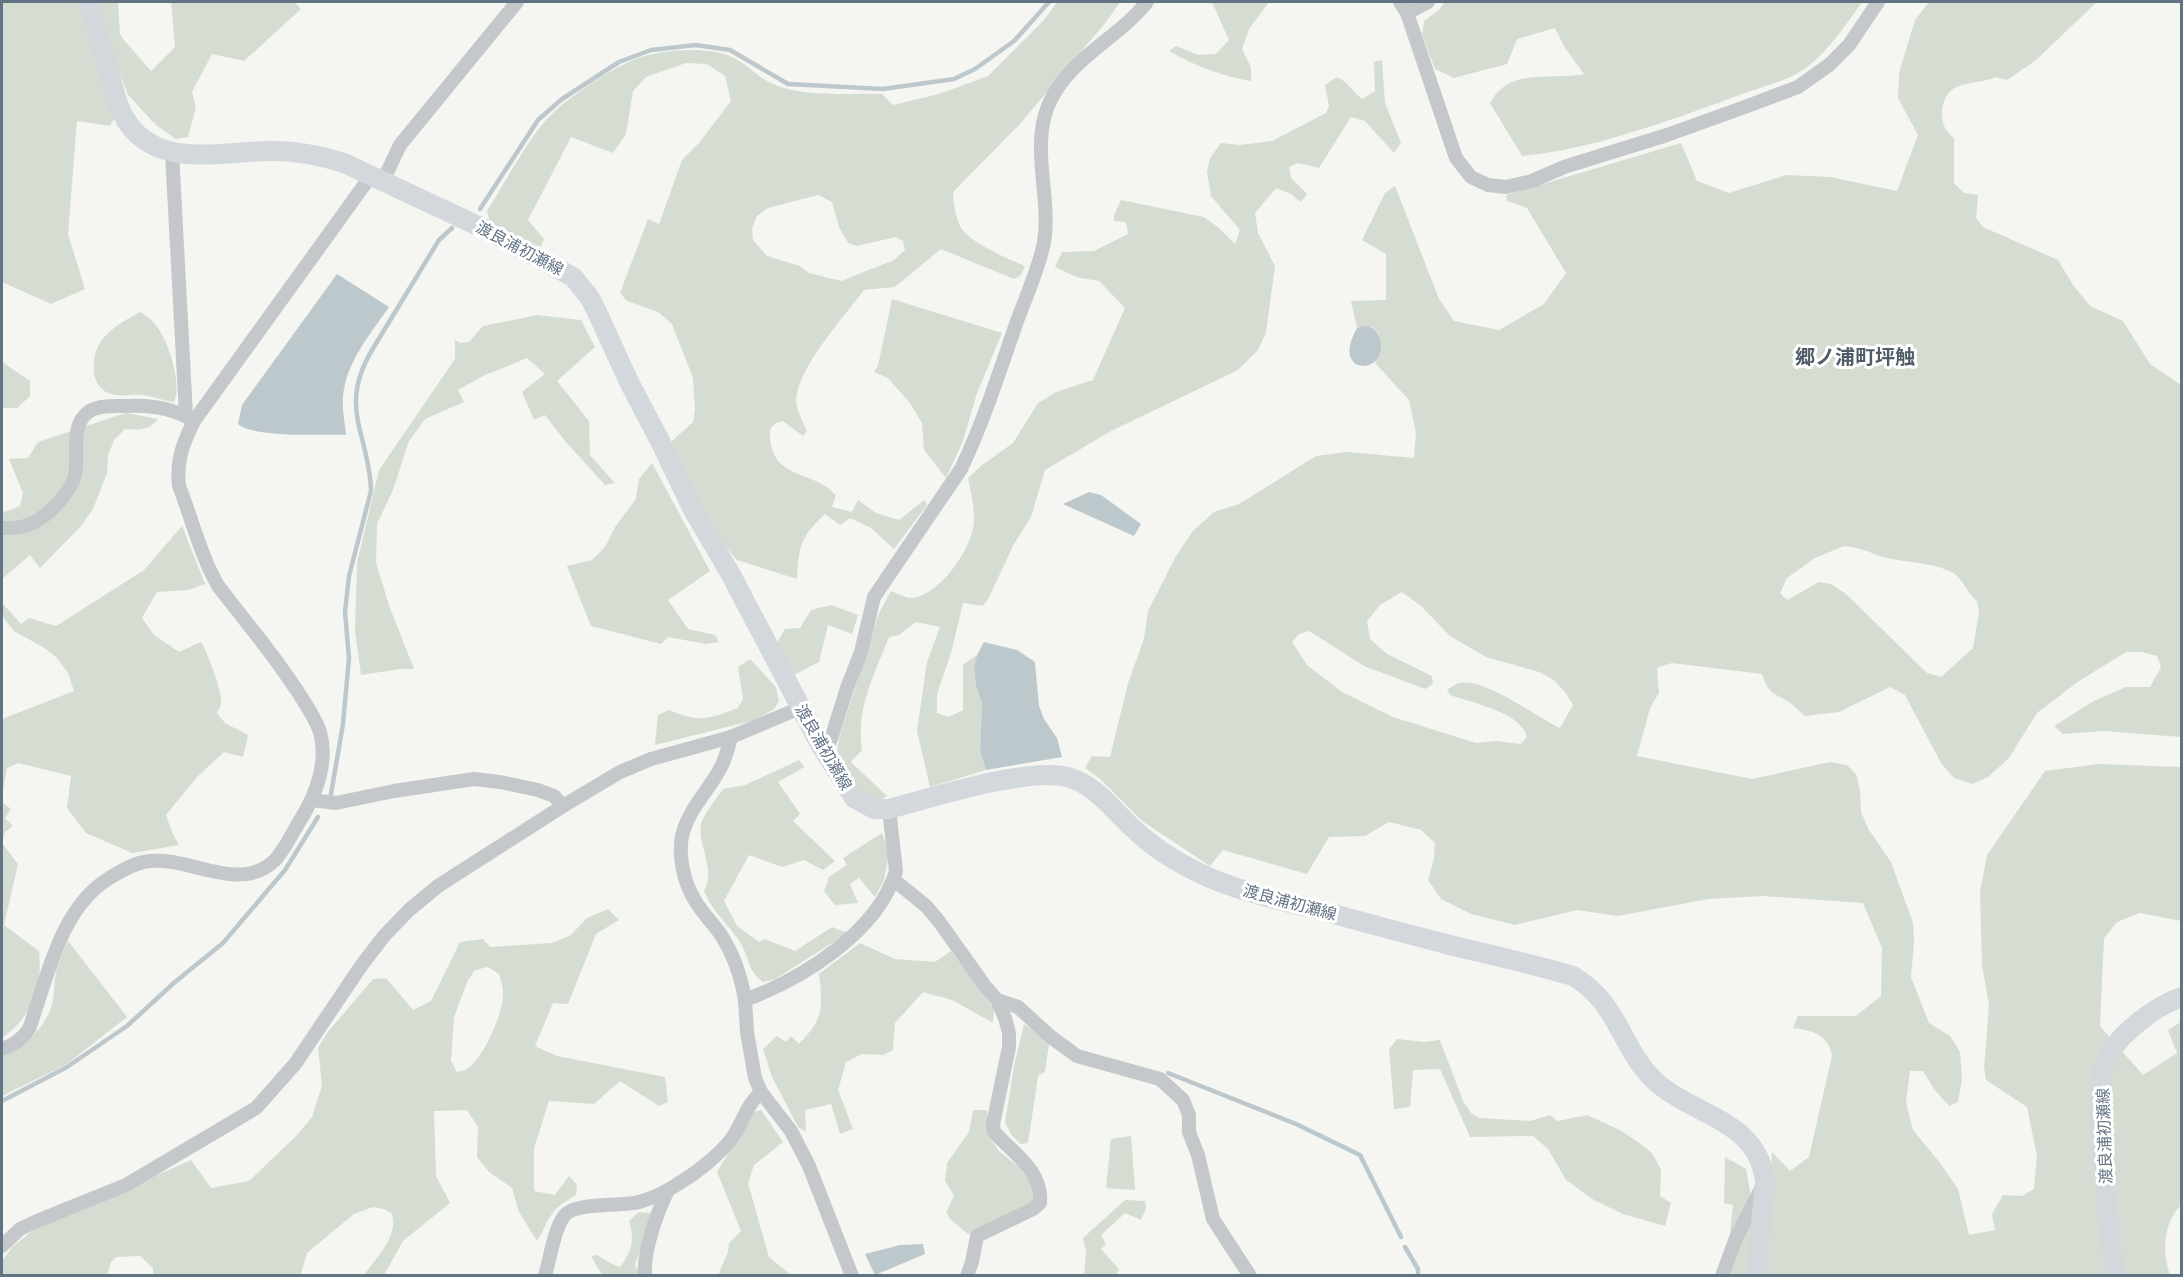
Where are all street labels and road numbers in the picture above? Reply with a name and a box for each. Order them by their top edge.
street label: 渡良浦初瀬線 [472,218,566,280]
street label: 渡良浦初瀬線 [790,701,855,794]
street label: 渡良浦初瀬線 [1241,882,1338,925]
street label: 渡良浦初瀬線 [2094,1088,2117,1184]

